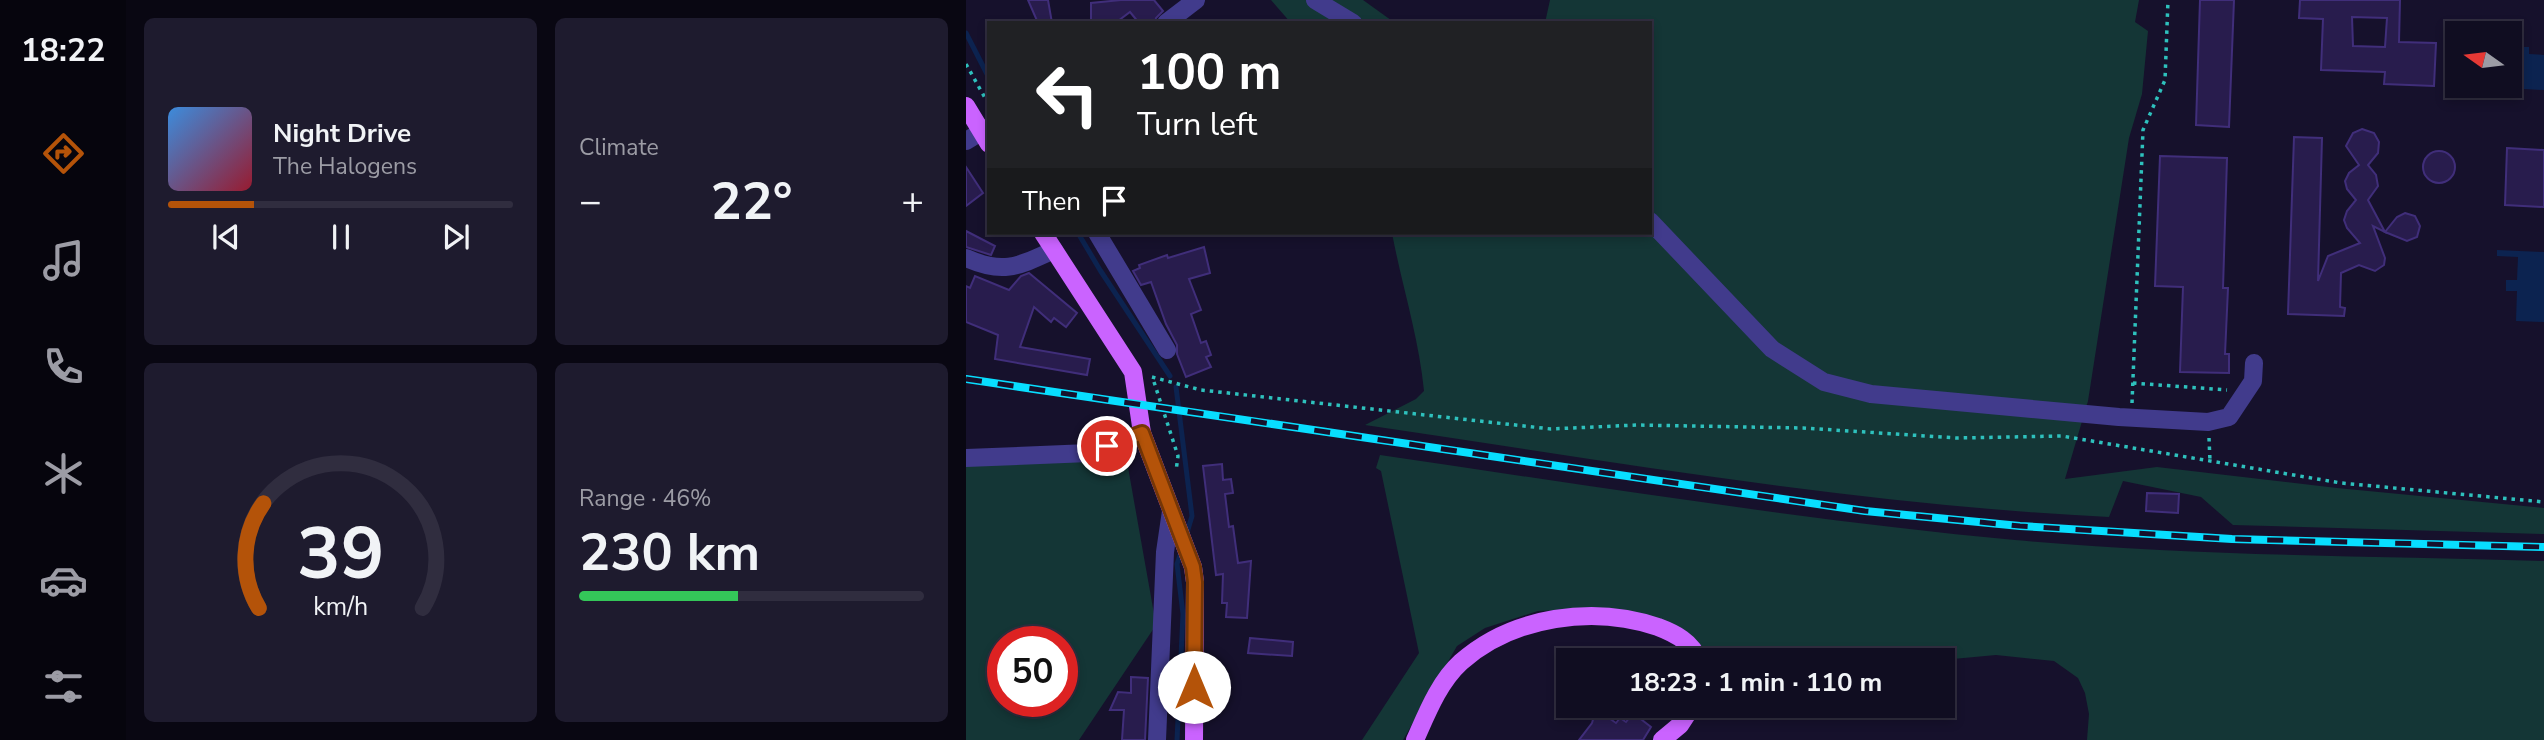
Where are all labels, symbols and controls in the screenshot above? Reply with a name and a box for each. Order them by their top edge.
north arrow [2445,21,2522,98]
map controls [2445,21,2522,98]
text: 18:22 [21,29,105,72]
text: 100 m [1137,39,1281,106]
icon: left [1022,49,1113,140]
text: Turn left [1137,103,1257,146]
text: Night Drive [273,116,411,151]
icon: directions [39,129,88,178]
text: Climate [579,132,659,163]
text: The Halogens [273,151,417,182]
text: 22° [710,166,793,237]
text: − [579,176,602,227]
text: + [901,176,924,227]
icon: arrive [1095,182,1133,220]
text: Then [1022,184,1081,219]
icon: previous [207,218,245,256]
icon: pause [322,218,360,256]
icon: next [437,218,475,256]
icon: music [39,236,88,285]
icon: phone [39,342,88,391]
pin [1077,416,1137,476]
icon: arrive [1088,427,1126,465]
icon: climate [39,449,88,498]
text: Range · 46% [579,483,711,514]
text: 39 [297,505,384,605]
text: 230 km [579,517,760,588]
icon: car [39,556,88,605]
text: km/h [313,590,368,624]
speed limit sign: 50 [987,626,1078,717]
position arrow [1157,650,1231,724]
icon: filters [39,662,88,711]
text: 18:23 · 1 min · 110 m [1629,665,1882,700]

